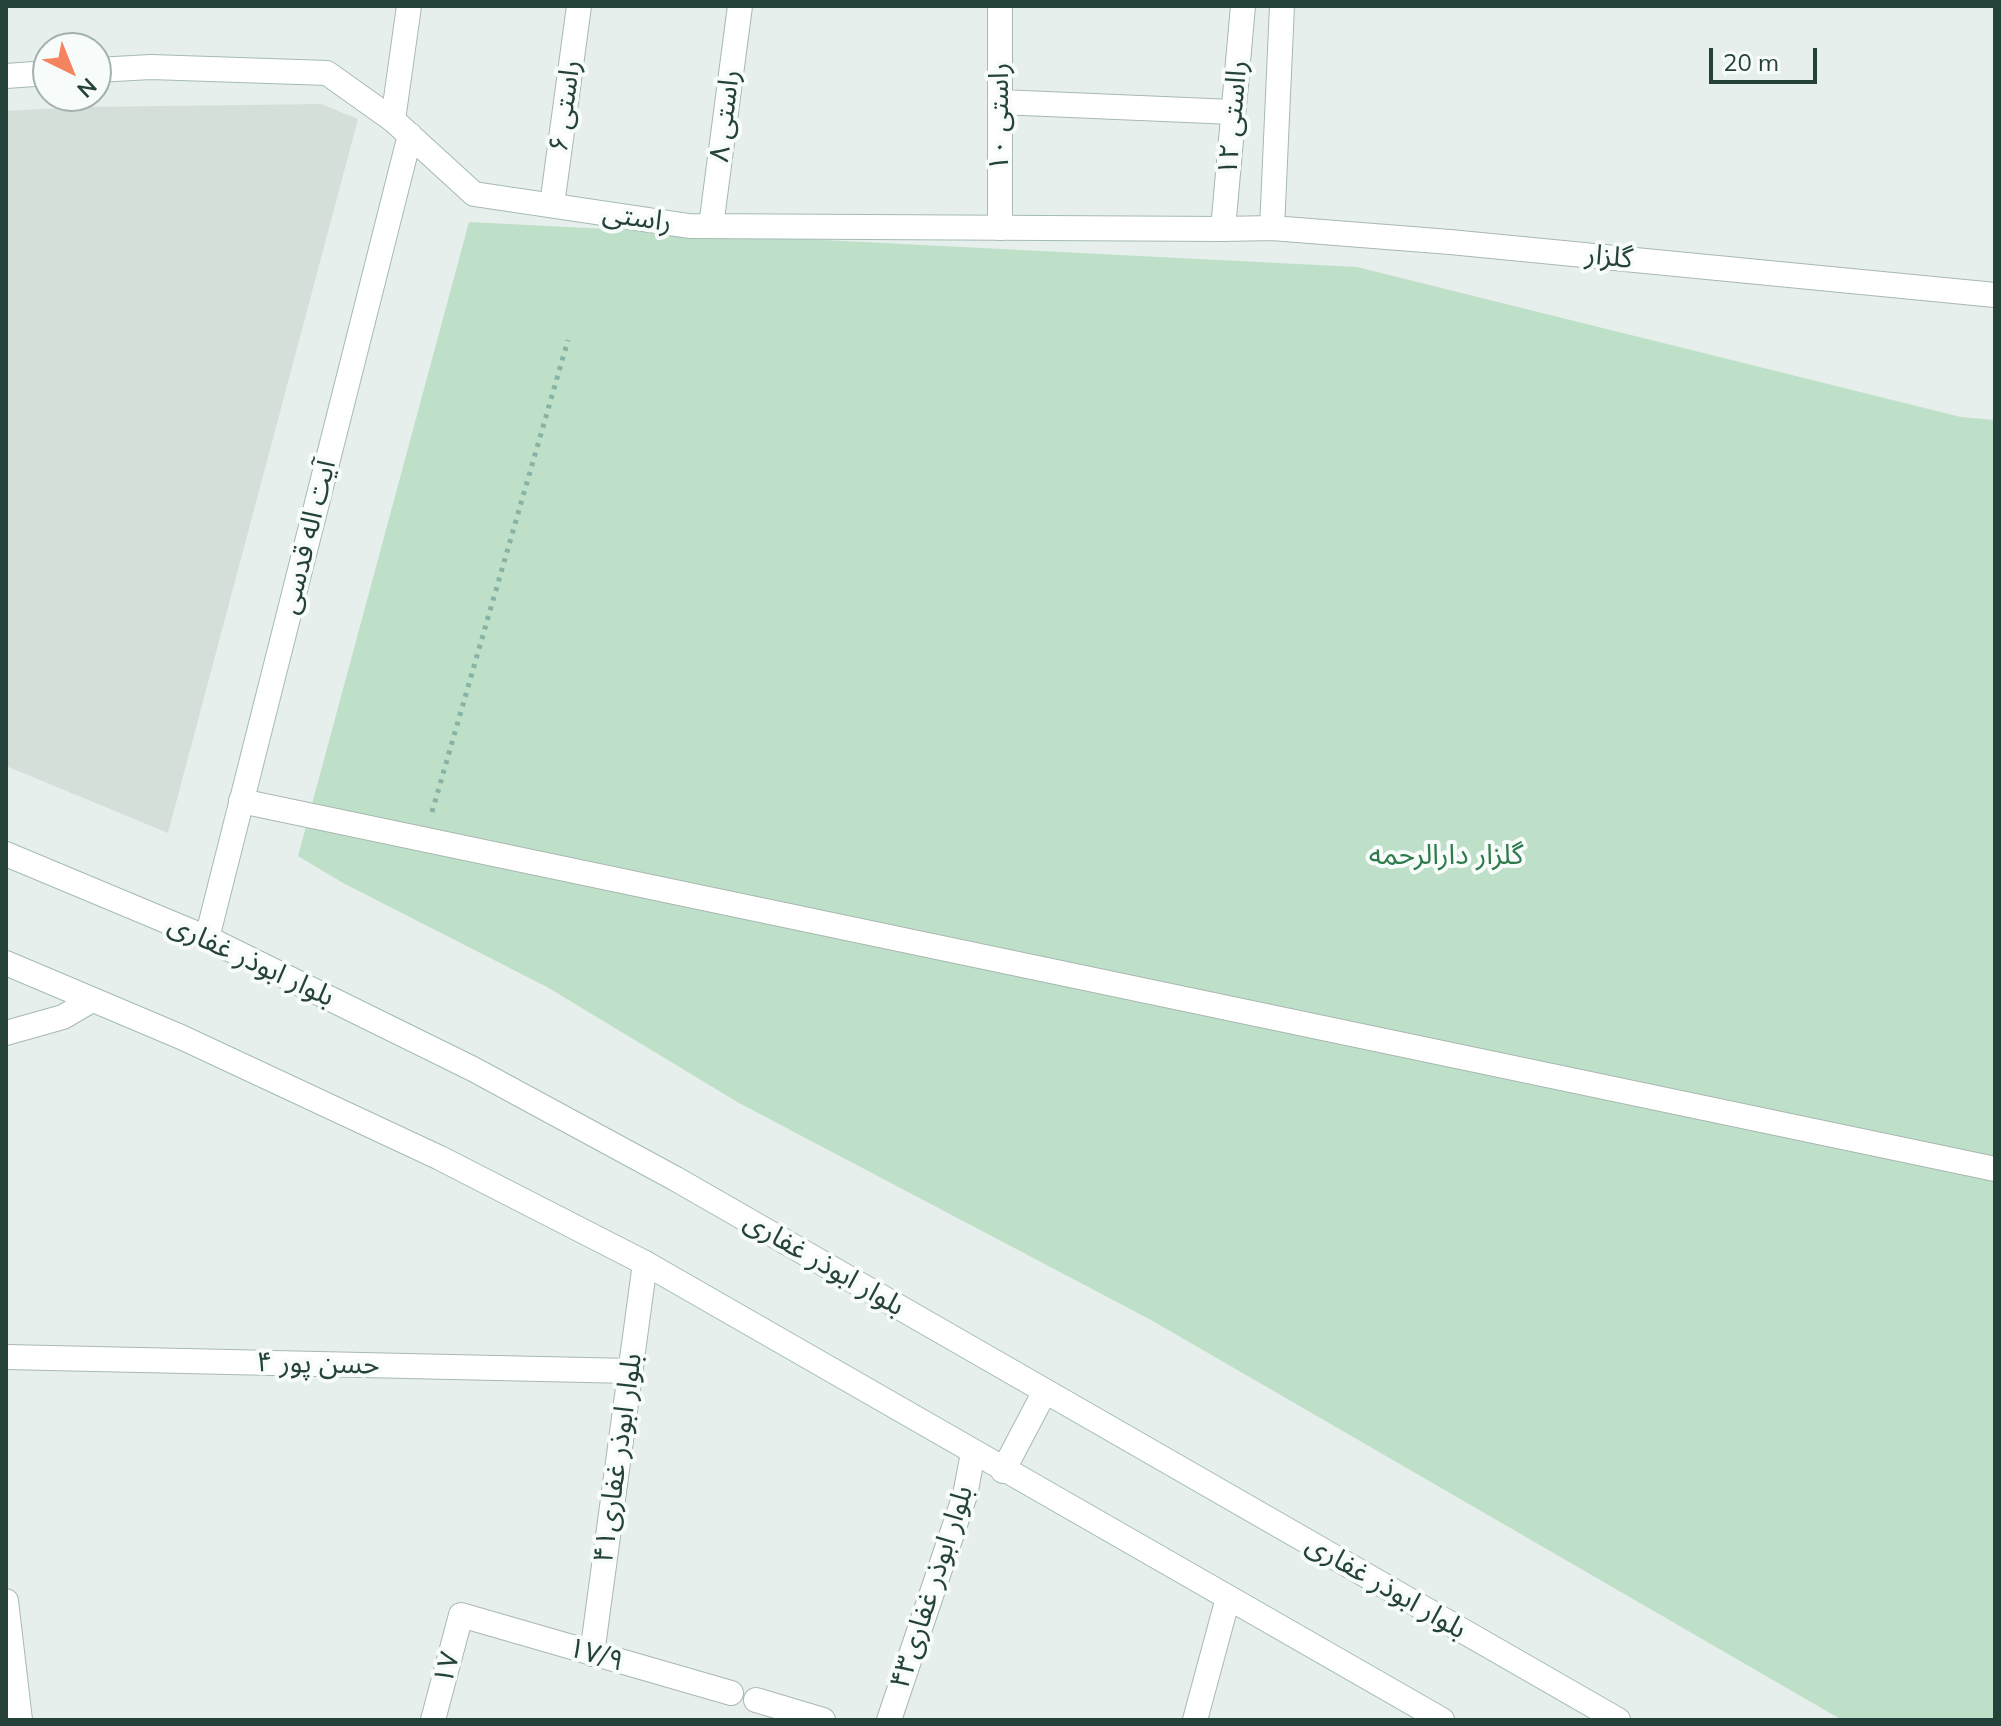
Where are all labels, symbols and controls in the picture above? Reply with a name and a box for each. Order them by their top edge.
north arrow [32,32,112,112]
scale bar [1713,32,1821,82]
text: 20 m [1723,47,1779,77]
street label: راستی ۶ [542,58,588,154]
street label: ۱۲ رااستی [1211,59,1255,177]
street label: راستی ۱۰ [983,63,1017,171]
street label: راستی ۸ [703,68,747,164]
text: N [71,72,103,104]
street label: راستی [600,197,674,239]
street label: گلزار [1584,238,1634,276]
street label: آیت اله قدسی [273,456,343,618]
park label: گلزار دارالرحمه [1369,839,1523,873]
street label: بلوار ابوذر غفاری [163,908,339,1014]
street label: بلوار ابوذر غفاری [738,1205,910,1323]
street label: ۴ حسن پور [256,1346,380,1382]
street label: بلوار ابوذر غفاری۴۱ [587,1351,649,1565]
street label: بلوار ابوذر غفاری۴۳ [883,1481,981,1693]
street label: بلوار ابوذر غفاری [1300,1528,1472,1646]
street label: ۱۷/۹ [564,1631,628,1679]
street label: ۱۷ [427,1648,467,1688]

